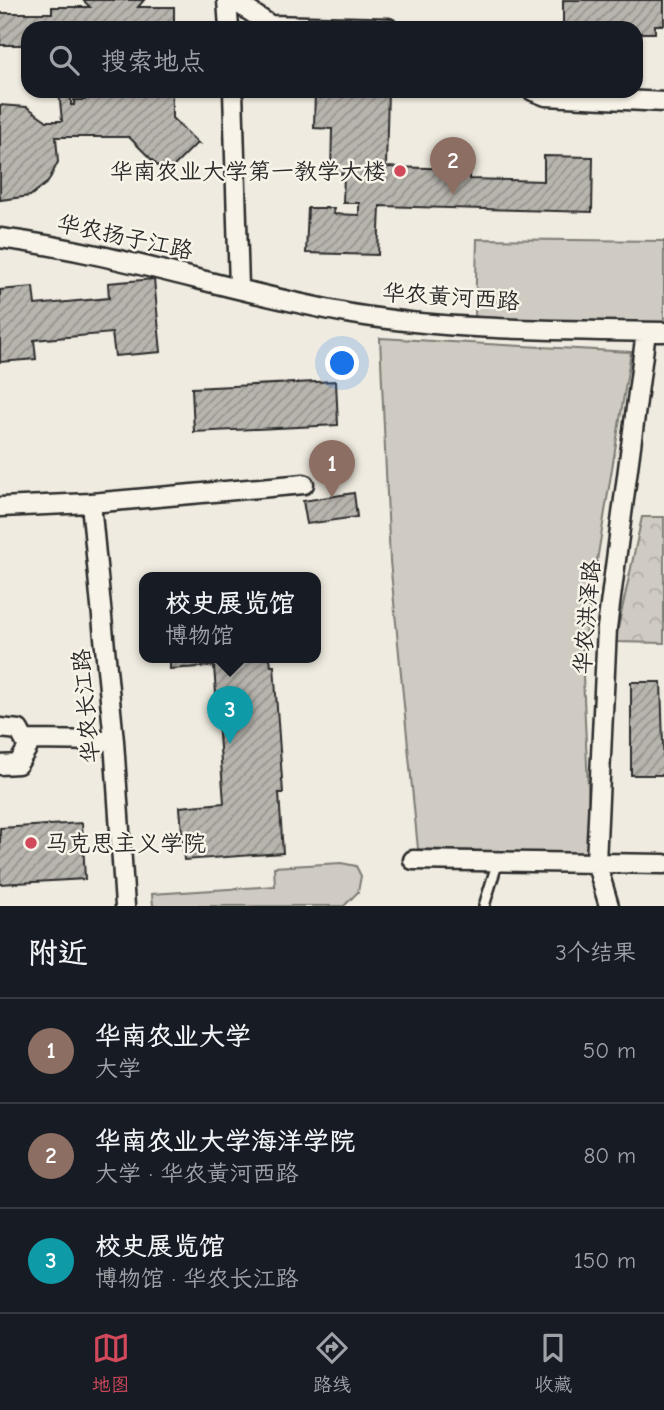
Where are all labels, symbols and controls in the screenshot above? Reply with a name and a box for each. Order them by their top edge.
search box [21,21,643,98]
icon: search [45,41,83,79]
text: 搜索地点 [101,47,205,77]
pin: 2 [430,137,476,195]
place label: 华南农业大学第一教学大楼 [110,158,386,185]
marker: 华南农业大学第一教学大楼 [392,163,408,179]
street label: 华农扬子江路 [55,209,195,265]
street label: 华农黄河西路 [381,279,521,315]
your location [325,346,359,380]
pin: 1 [309,440,355,498]
street label: 华农洪泽路 [569,559,605,675]
popup [139,572,321,663]
text: 校史展览馆 [165,589,295,619]
text: 博物馆 [165,622,234,649]
street label: 华农长江路 [68,648,104,764]
pin: 3 [207,686,253,744]
place label: 马克思主义学院 [45,830,206,857]
marker: 马克思主义学院 [23,835,39,851]
text: 附近 [28,936,88,971]
text: 3个结果 [555,939,636,966]
text: 华南农业大学 [95,1022,251,1052]
text: 1 [46,1037,56,1064]
text: 50 m [583,1037,636,1064]
text: 大学 [95,1055,141,1082]
text: 华南农业大学海洋学院 [95,1127,355,1157]
text: 2 [45,1142,57,1169]
text: 80 m [583,1142,636,1169]
text: 大学 · 华农黄河西路 [95,1160,298,1187]
text: 校史展览馆 [95,1232,225,1262]
text: 3 [45,1247,57,1274]
text: 150 m [574,1247,636,1274]
text: 博物馆 · 华农长江路 [95,1265,298,1292]
tab: 地图 [92,1329,130,1396]
tab: 路线 [313,1329,351,1396]
tab: 收藏 [534,1329,572,1396]

